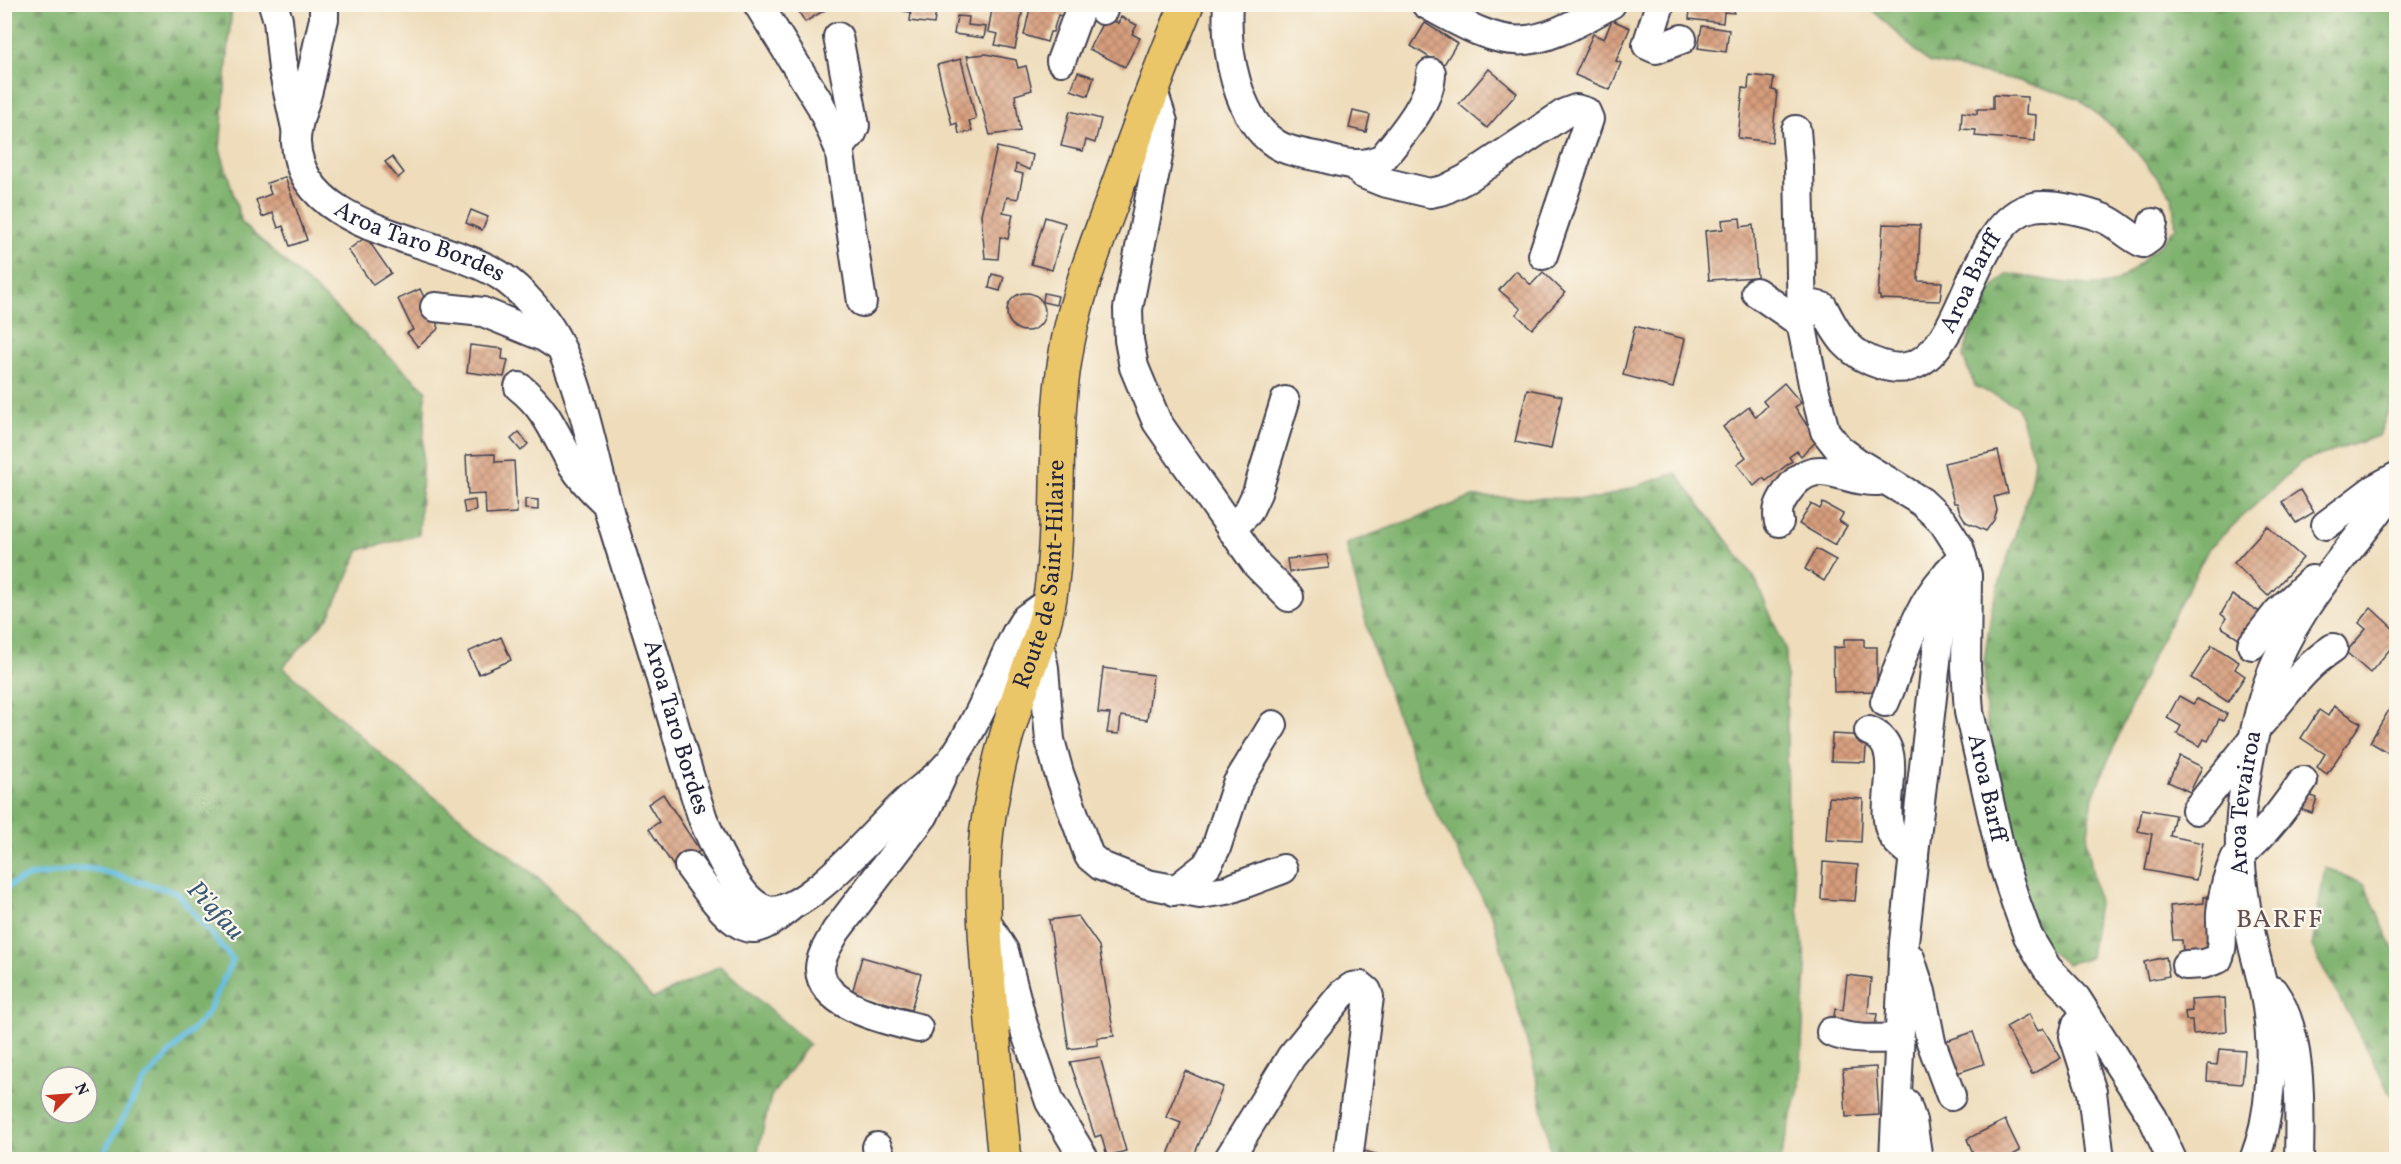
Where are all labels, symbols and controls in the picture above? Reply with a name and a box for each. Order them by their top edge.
street label: Aroa Taro Bordes [327,193,512,292]
street label: Aroa Barff [1932,223,2012,340]
street label: Route de Saint-Hilaire [1006,459,1074,694]
street label: Aroa Taro Bordes [633,636,718,820]
street label: Aroa Tevairoa [2223,727,2272,877]
street label: Aroa Barff [1958,731,2015,847]
water label: Pi'afau [178,873,252,949]
district label: BARFF [2236,902,2324,938]
north arrow [39,1065,99,1125]
text: N [68,1080,93,1100]

